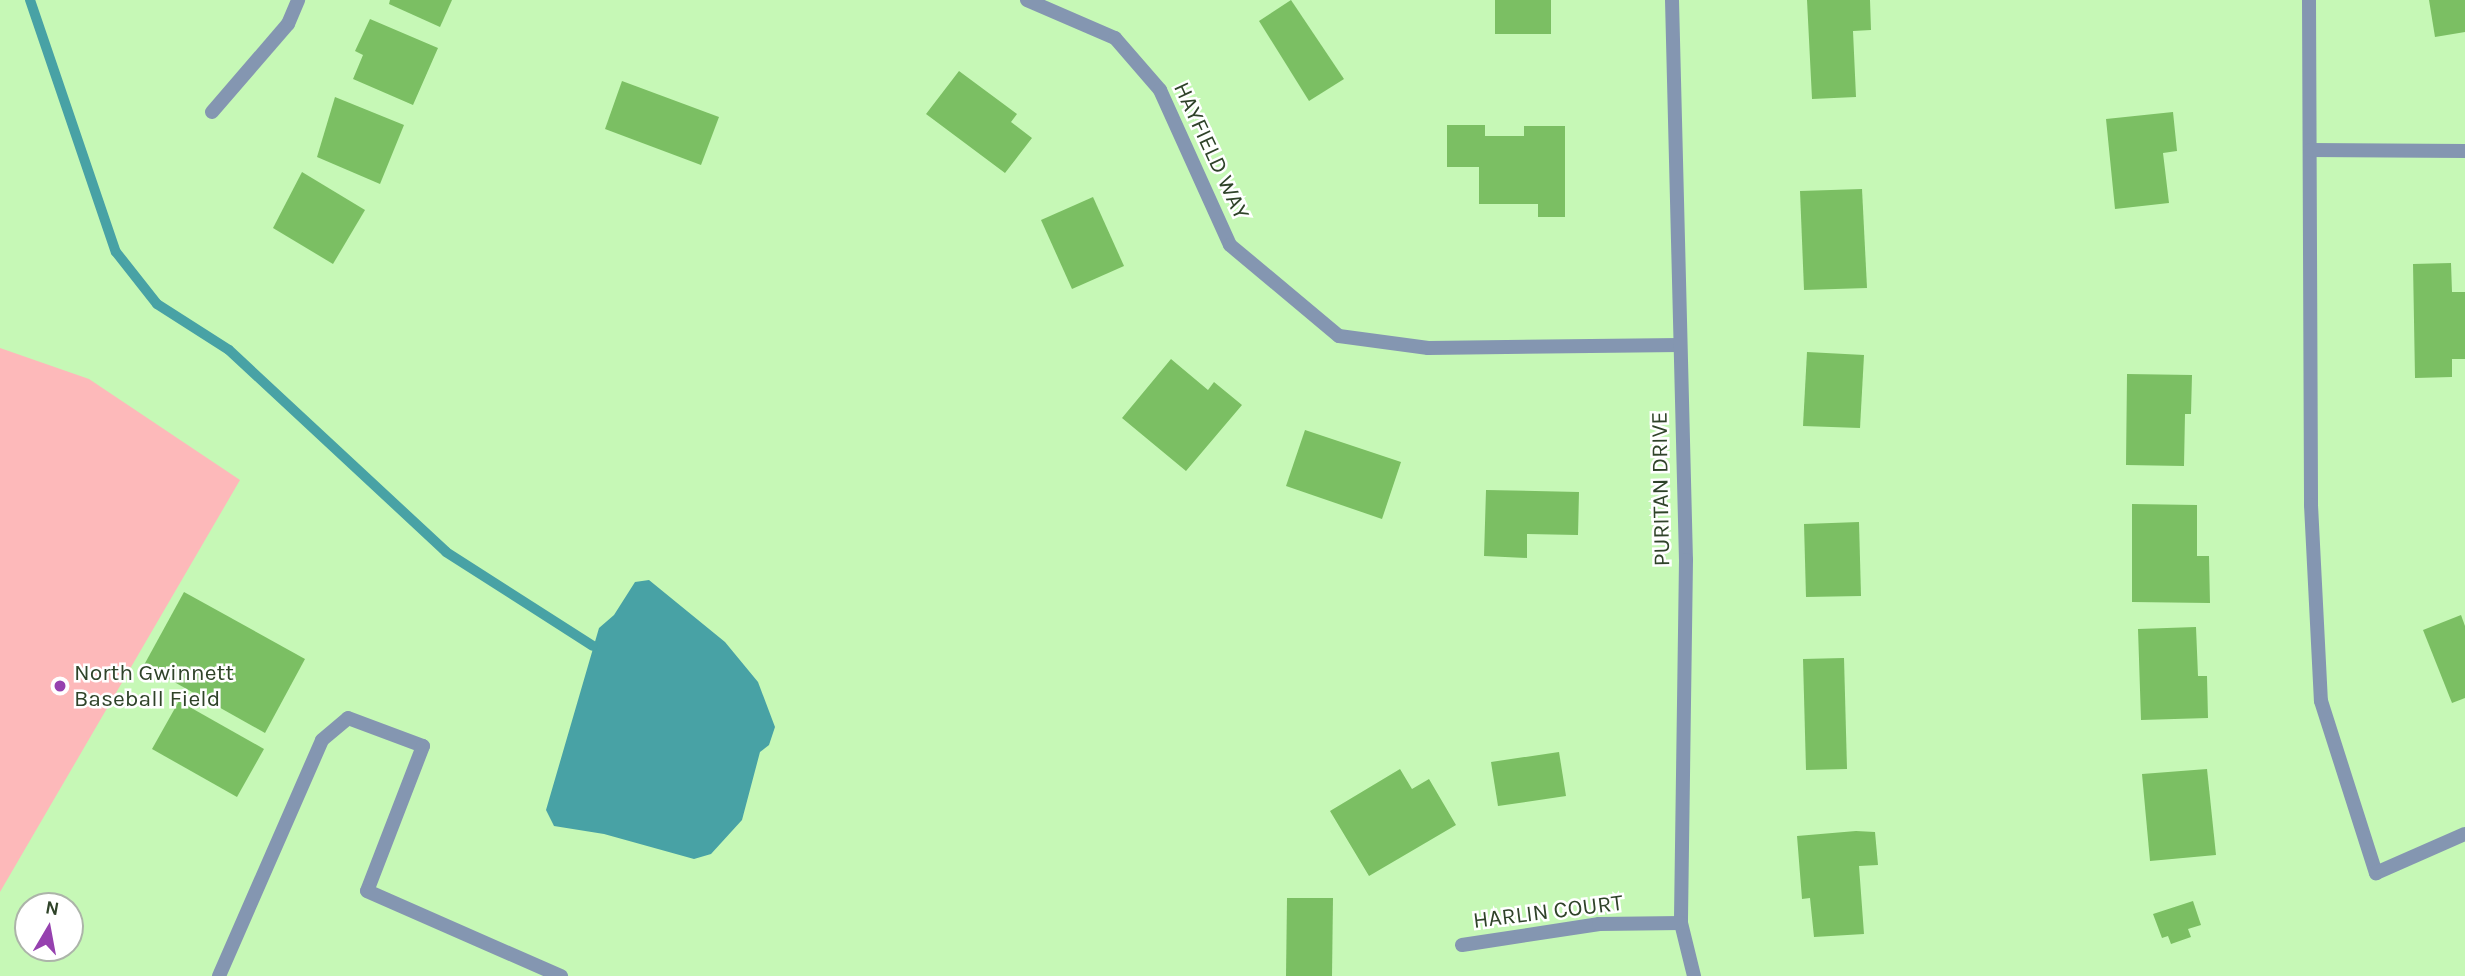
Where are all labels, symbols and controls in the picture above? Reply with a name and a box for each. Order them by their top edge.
street label: HAYFIELD WAY [1167,78,1255,224]
street label: PURITAN DRIVE [1646,411,1676,567]
place label: North Gwinnett Baseball Field [74,659,234,713]
marker: North Gwinnett Baseball Field [52,678,68,694]
street label: HARLIN COURT [1472,889,1624,935]
north arrow [14,892,84,962]
text: N [44,896,61,920]

